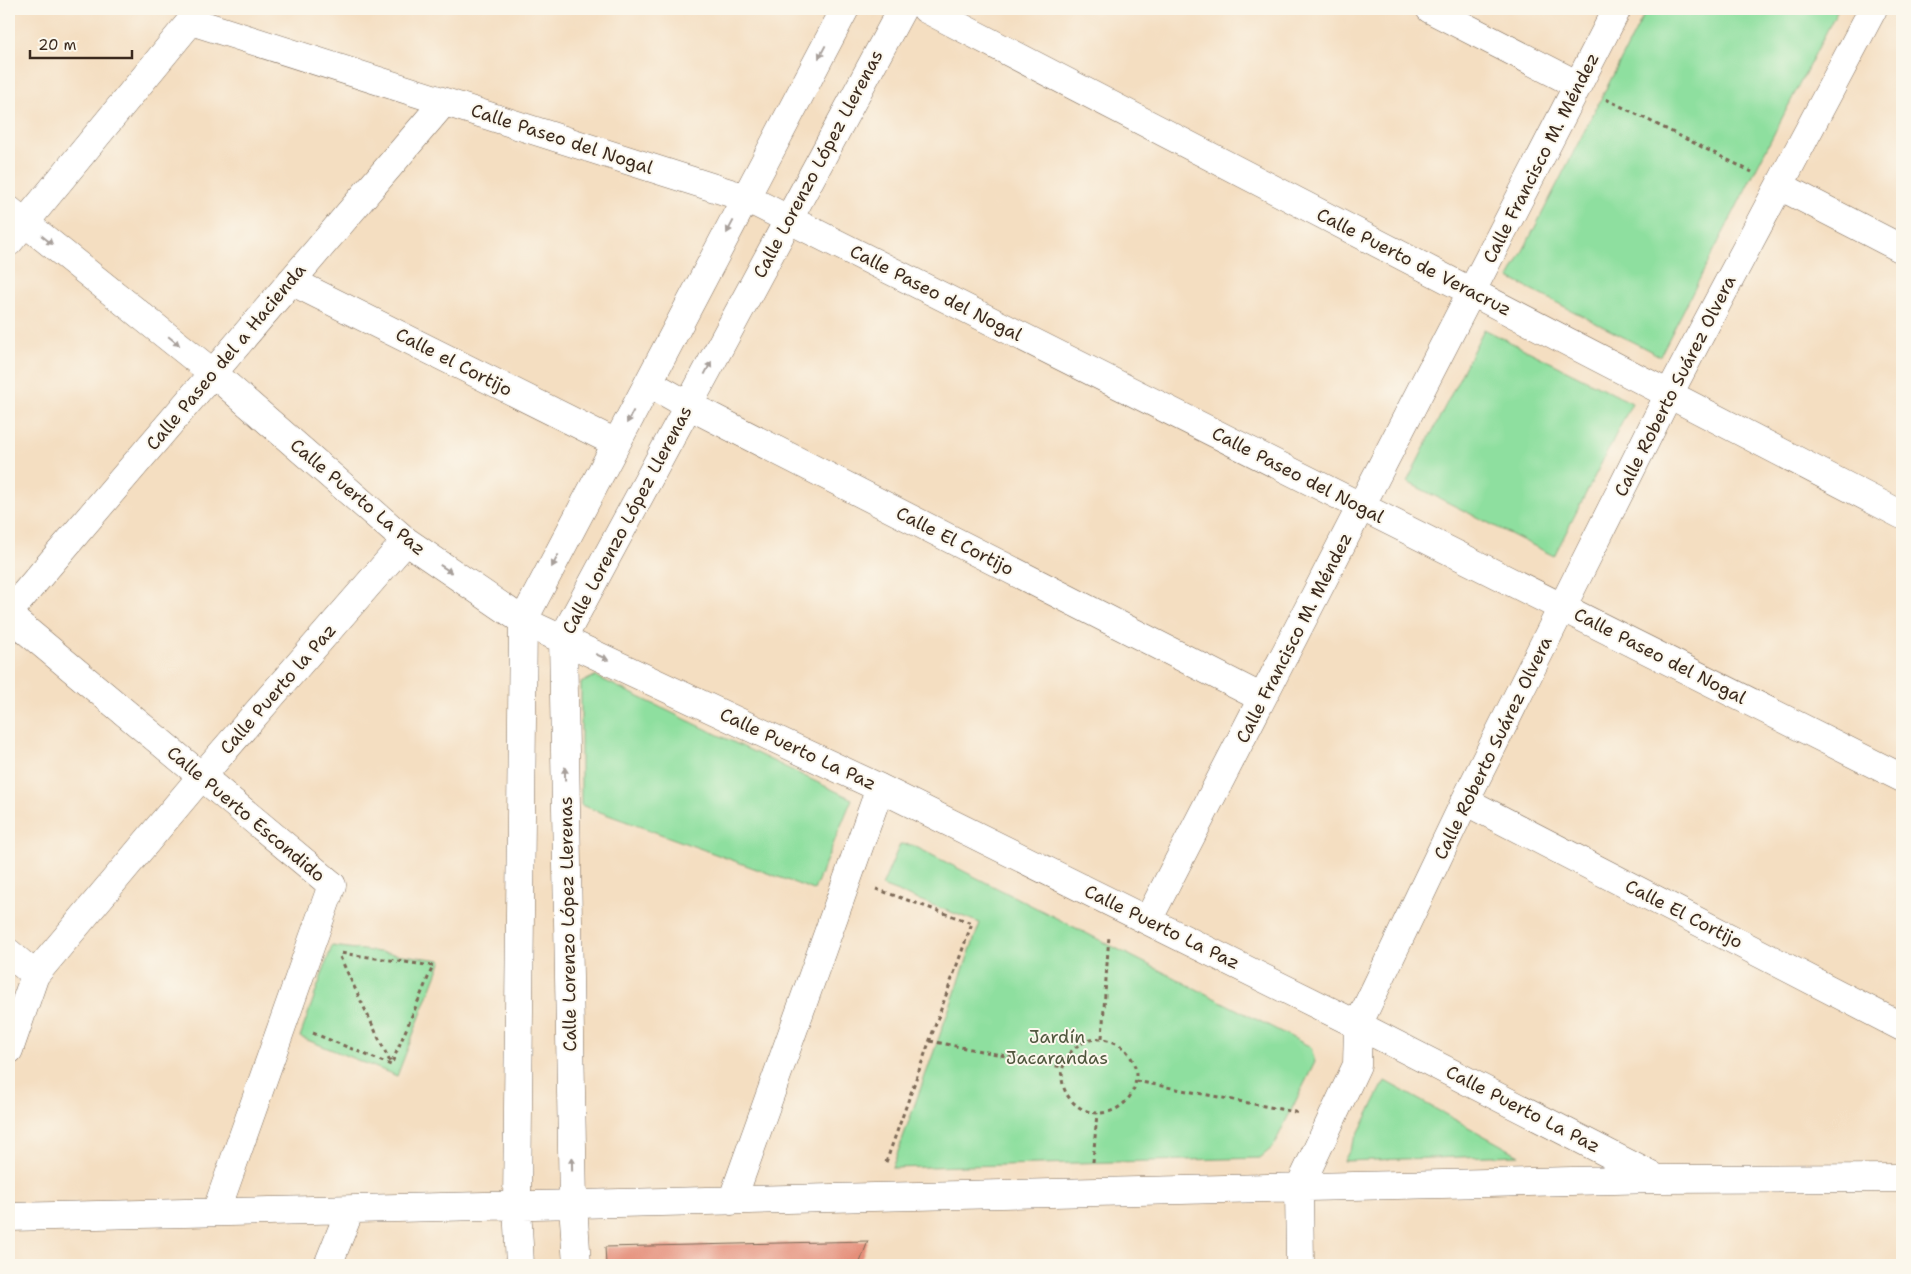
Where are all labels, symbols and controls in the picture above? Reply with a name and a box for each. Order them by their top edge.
scale bar [30,28,132,60]
text: 20 m [38,35,77,55]
one-way arrow [818,45,826,59]
street label: Calle Lorenzo López Llerenas [748,46,888,282]
street label: Calle Francisco M. Méndez [1477,49,1605,267]
street label: Calle Paseo del Nogal [468,98,657,180]
street label: Calle Puerto de Veracruz [1313,202,1515,322]
one-way arrow [726,220,735,234]
one-way arrow [40,235,53,246]
street label: Calle Paseo del Nogal [846,239,1027,347]
street label: Calle Paseo del a Hacienda [141,259,311,455]
street label: Calle Roberto Suárez Olvera [1609,271,1741,501]
street label: Calle el Cortijo [392,322,516,402]
one-way arrow [167,336,180,347]
one-way arrow [704,361,712,376]
street label: Calle Lorenzo López Llerenas [557,402,697,638]
one-way arrow [626,410,635,424]
street label: Calle Paseo del Nogal [1208,421,1389,529]
street label: Calle Puerto La Paz [285,433,431,561]
street label: Calle El Cortijo [892,501,1018,581]
street label: Calle Francisco M. Méndez [1230,529,1358,747]
one-way arrow [551,554,559,568]
one-way arrow [439,564,453,574]
street label: Calle Paseo del Nogal [1570,602,1751,710]
street label: Calle Puerto la Paz [215,619,341,759]
street label: Calle Roberto Suárez Olvera [1428,632,1558,864]
one-way arrow [595,653,609,661]
street label: Calle Puerto La Paz [716,702,880,796]
street label: Calle Puerto Escondido [162,741,330,887]
one-way arrow [561,766,569,782]
street label: Calle Lorenzo López Llerenas [554,796,582,1052]
street label: Calle El Cortijo [1621,874,1747,954]
street label: Calle Puerto La Paz [1080,879,1244,975]
park label: Jardín Jacarandas [1006,1025,1108,1070]
street label: Calle Puerto La Paz [1442,1060,1604,1158]
one-way arrow [568,1156,576,1172]

